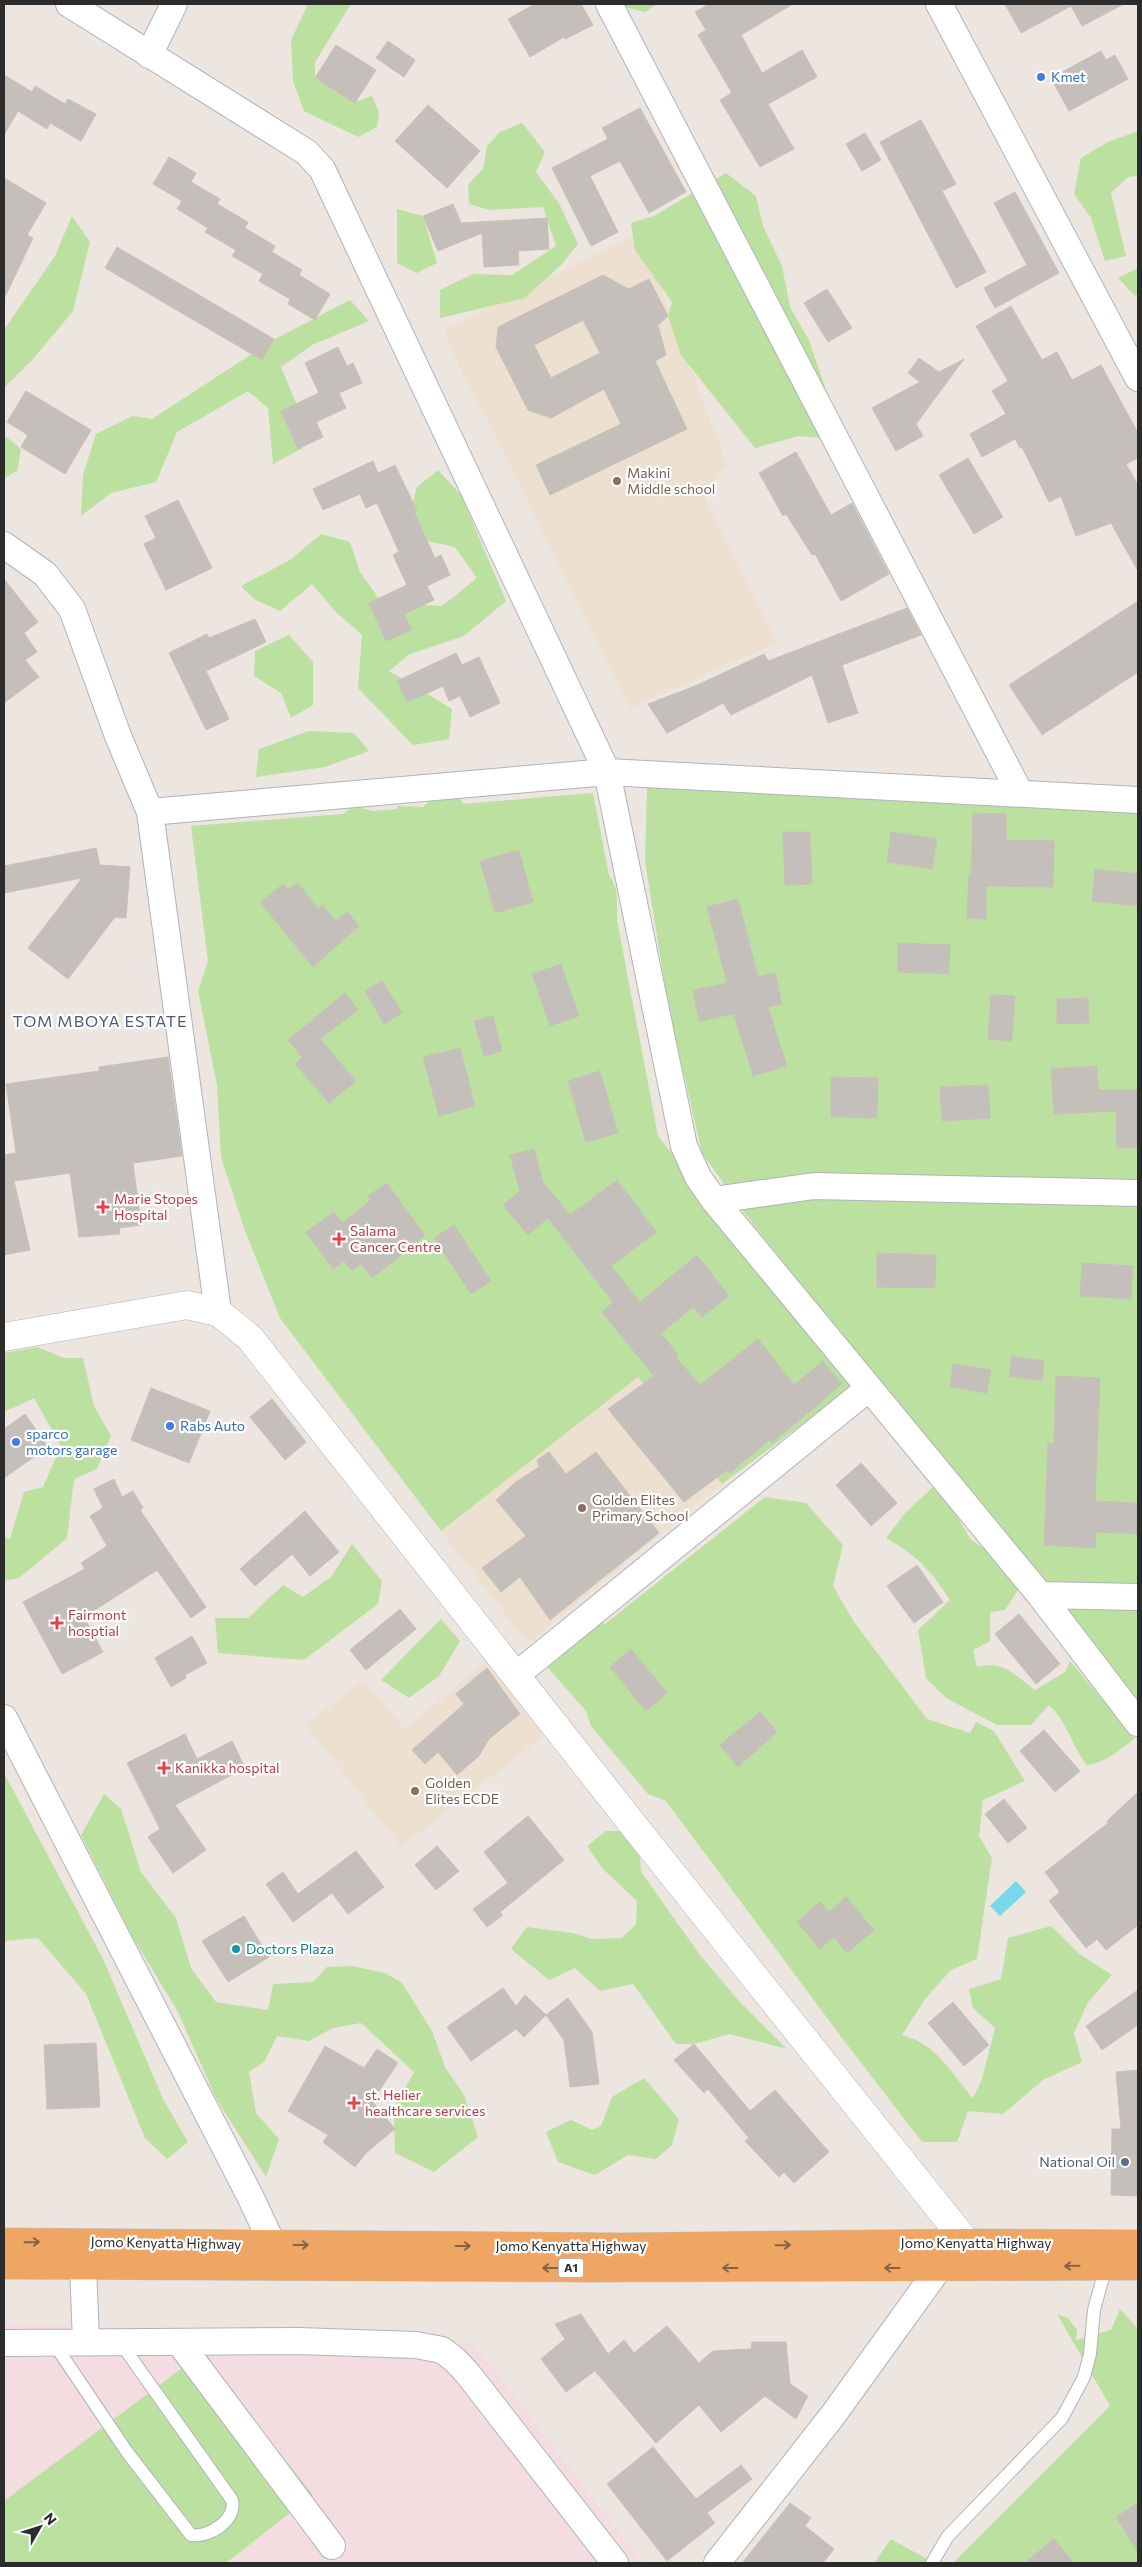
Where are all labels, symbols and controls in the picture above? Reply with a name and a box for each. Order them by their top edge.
place label: Kmet [1051,68,1086,85]
marker: Kmet [1035,71,1047,83]
place label: Makini Middle school [627,464,715,497]
marker: Makini Middle school [611,475,623,487]
district label: TOM MBOYA ESTATE [12,1011,188,1030]
place label: Marie Stopes Hospital [114,1190,198,1223]
marker: Marie Stopes Hospital [96,1200,110,1214]
place label: Salama Cancer Centre [350,1222,441,1255]
marker: Salama Cancer Centre [332,1232,346,1246]
place label: Rabs Auto [180,1417,245,1434]
marker: Rabs Auto [164,1420,176,1432]
place label: sparco motors garage [26,1425,117,1458]
marker: sparco motors garage [10,1436,22,1448]
place label: Golden Elites Primary School [592,1491,688,1524]
marker: Golden Elites Primary School [576,1502,588,1514]
place label: Fairmont hosptial [68,1606,127,1639]
marker: Fairmont hosptial [50,1616,64,1630]
place label: Kanikka hospital [175,1759,280,1776]
marker: Kanikka hospital [157,1761,171,1775]
place label: Golden Elites ECDE [425,1774,499,1807]
marker: Golden Elites ECDE [409,1785,421,1797]
place label: Doctors Plaza [246,1940,334,1957]
marker: Doctors Plaza [230,1943,242,1955]
place label: st. Helier healthcare services [365,2086,486,2119]
marker: st. Helier healthcare services [347,2096,361,2110]
place label: National Oil [1039,2153,1115,2170]
marker: National Oil [1119,2156,1131,2168]
street label: Jomo Kenyatta Highway [90,2233,242,2252]
street label: Jomo Kenyatta Highway [901,2234,1051,2251]
one-way arrow [23,2237,39,2247]
street label: Jomo Kenyatta Highway [496,2237,646,2254]
one-way arrow [292,2240,309,2250]
one-way arrow [775,2240,791,2250]
one-way arrow [455,2241,471,2251]
road number: A1 [558,2258,584,2278]
one-way arrow [1064,2261,1080,2271]
one-way arrow [542,2263,558,2273]
one-way arrow [722,2263,738,2273]
one-way arrow [884,2263,900,2273]
north arrow [15,2502,65,2552]
text: N [41,2509,60,2528]

